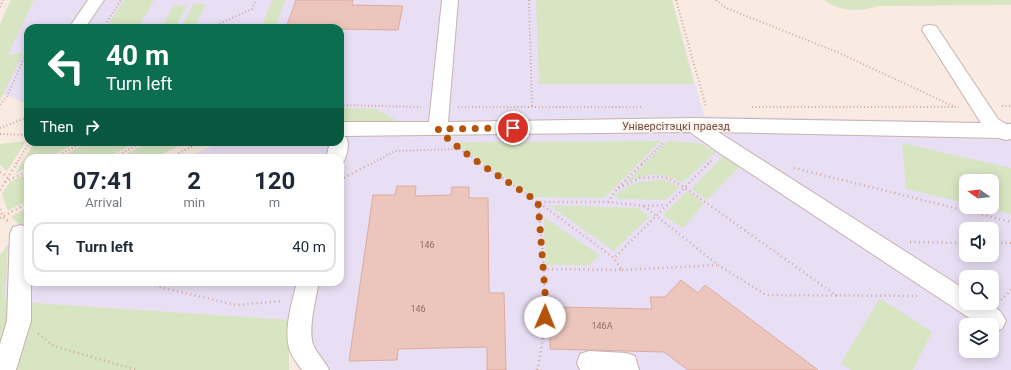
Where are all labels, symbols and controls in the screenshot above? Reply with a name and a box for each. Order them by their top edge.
text: 40 m [106,39,169,72]
icon: left [40,40,92,92]
text: Turn left [106,73,172,94]
pin [496,111,530,145]
icon: right [81,116,103,138]
icon: arrive [502,117,524,139]
text: Then [40,118,73,136]
street label: Універсітэцкі праезд [622,120,730,133]
text: 07:41 [73,167,135,195]
text: 2 [187,167,201,195]
text: 120 [254,167,295,195]
north arrow [959,174,999,214]
map controls [959,174,999,358]
text: Arrival [85,195,122,210]
text: min [183,195,205,210]
text: m [269,195,280,210]
button: sound [959,222,999,262]
icon: left [42,236,64,258]
text: Turn left [76,238,133,256]
text: 40 m [292,238,326,256]
house number: 146 [419,240,435,250]
button: search [959,270,999,310]
position arrow [524,296,566,338]
house number: 146 [410,304,426,314]
button: layers [959,318,999,358]
house number: 146А [591,321,613,331]

